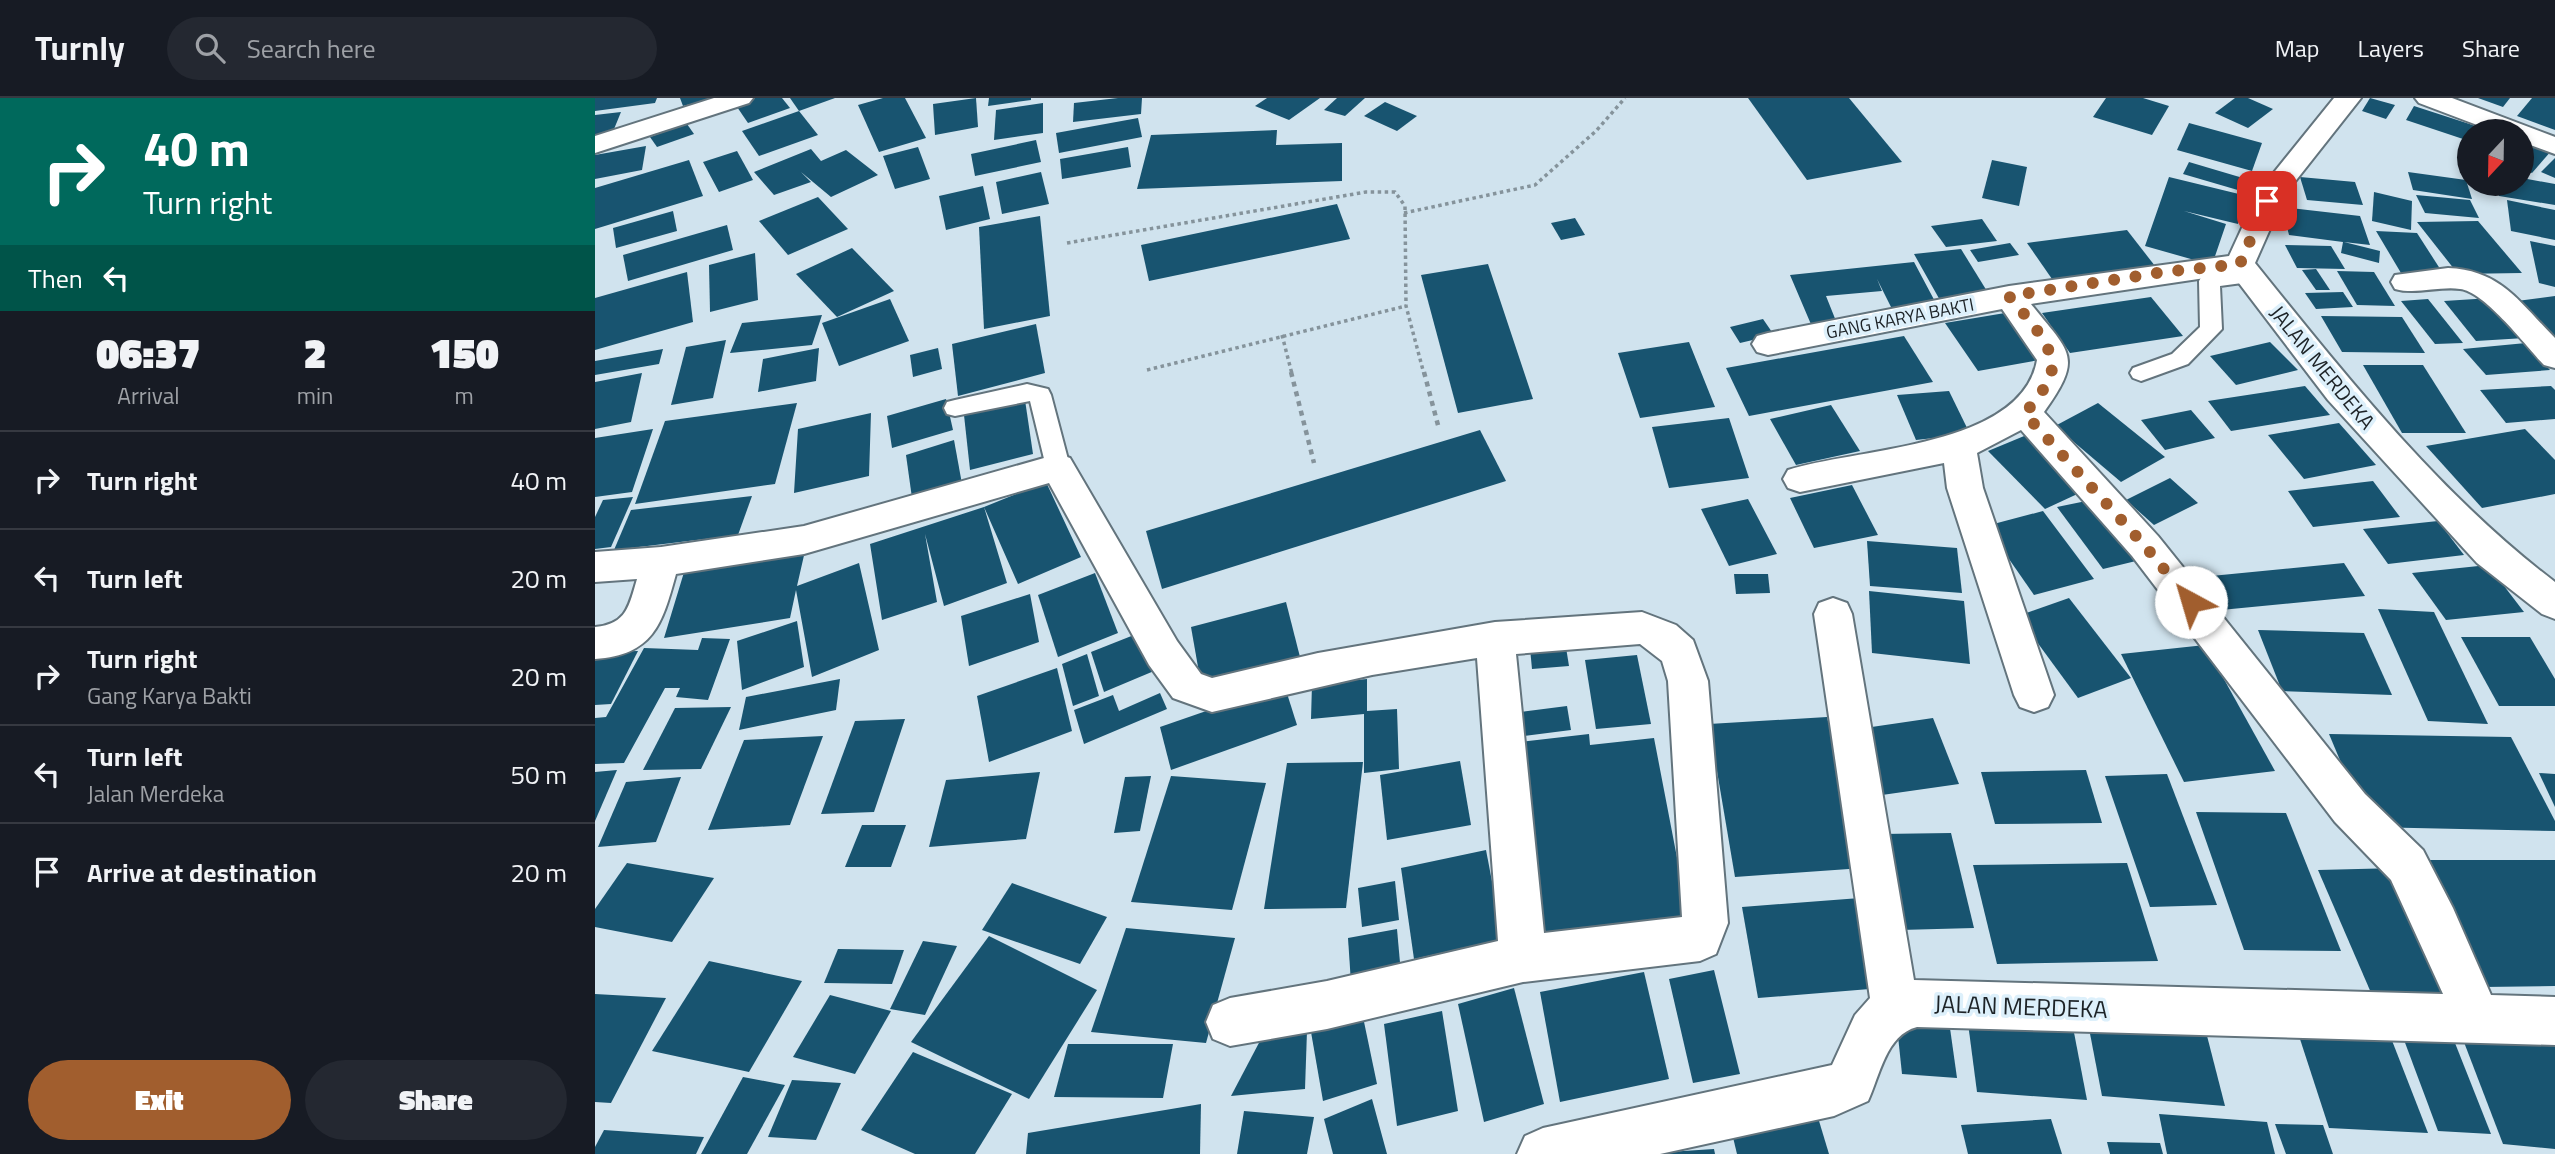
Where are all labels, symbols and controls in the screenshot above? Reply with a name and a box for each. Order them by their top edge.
search box [167,17,657,80]
text: Turnly [35,23,125,73]
icon: search [191,29,229,67]
text: Search here [247,29,376,68]
text: Map [2275,30,2320,66]
text: Layers [2358,30,2424,66]
text: Share [2462,30,2520,66]
text: 40 m [143,110,250,185]
north arrow [2457,119,2534,196]
map controls [2457,119,2534,196]
icon: right [28,126,119,217]
pin [2237,171,2297,231]
text: Turn right [143,178,272,226]
icon: arrive [2248,182,2286,220]
text: Then [28,259,83,298]
icon: left [97,259,135,297]
street label: GANG KARYA BAKTI [1824,290,1976,346]
street label: JALAN MERDEKA [2263,298,2383,436]
text: 06:37 [96,320,201,384]
text: 2 [304,320,327,384]
text: 150 [430,320,499,384]
text: Arrival [117,378,180,413]
text: min [297,378,333,413]
text: m [455,378,474,413]
icon: right [28,461,66,499]
text: Turn right [87,461,198,500]
text: 40 m [510,461,567,500]
icon: left [28,559,66,597]
text: Turn left [87,559,182,598]
text: 20 m [510,559,567,598]
position arrow [2154,565,2228,639]
text: Turn right [87,639,198,678]
icon: right [28,657,66,695]
text: 20 m [510,657,567,696]
text: Gang Karya Bakti [87,678,252,713]
text: Turn left [87,737,182,776]
icon: left [28,755,66,793]
text: 50 m [510,755,567,794]
text: Jalan Merdeka [87,776,224,811]
icon: arrive [28,853,66,891]
text: Arrive at destination [87,853,317,892]
text: 20 m [510,853,567,892]
street label: JALAN MERDEKA [1934,985,2108,1027]
button: Exit [28,1060,291,1140]
button: Share [305,1060,567,1140]

